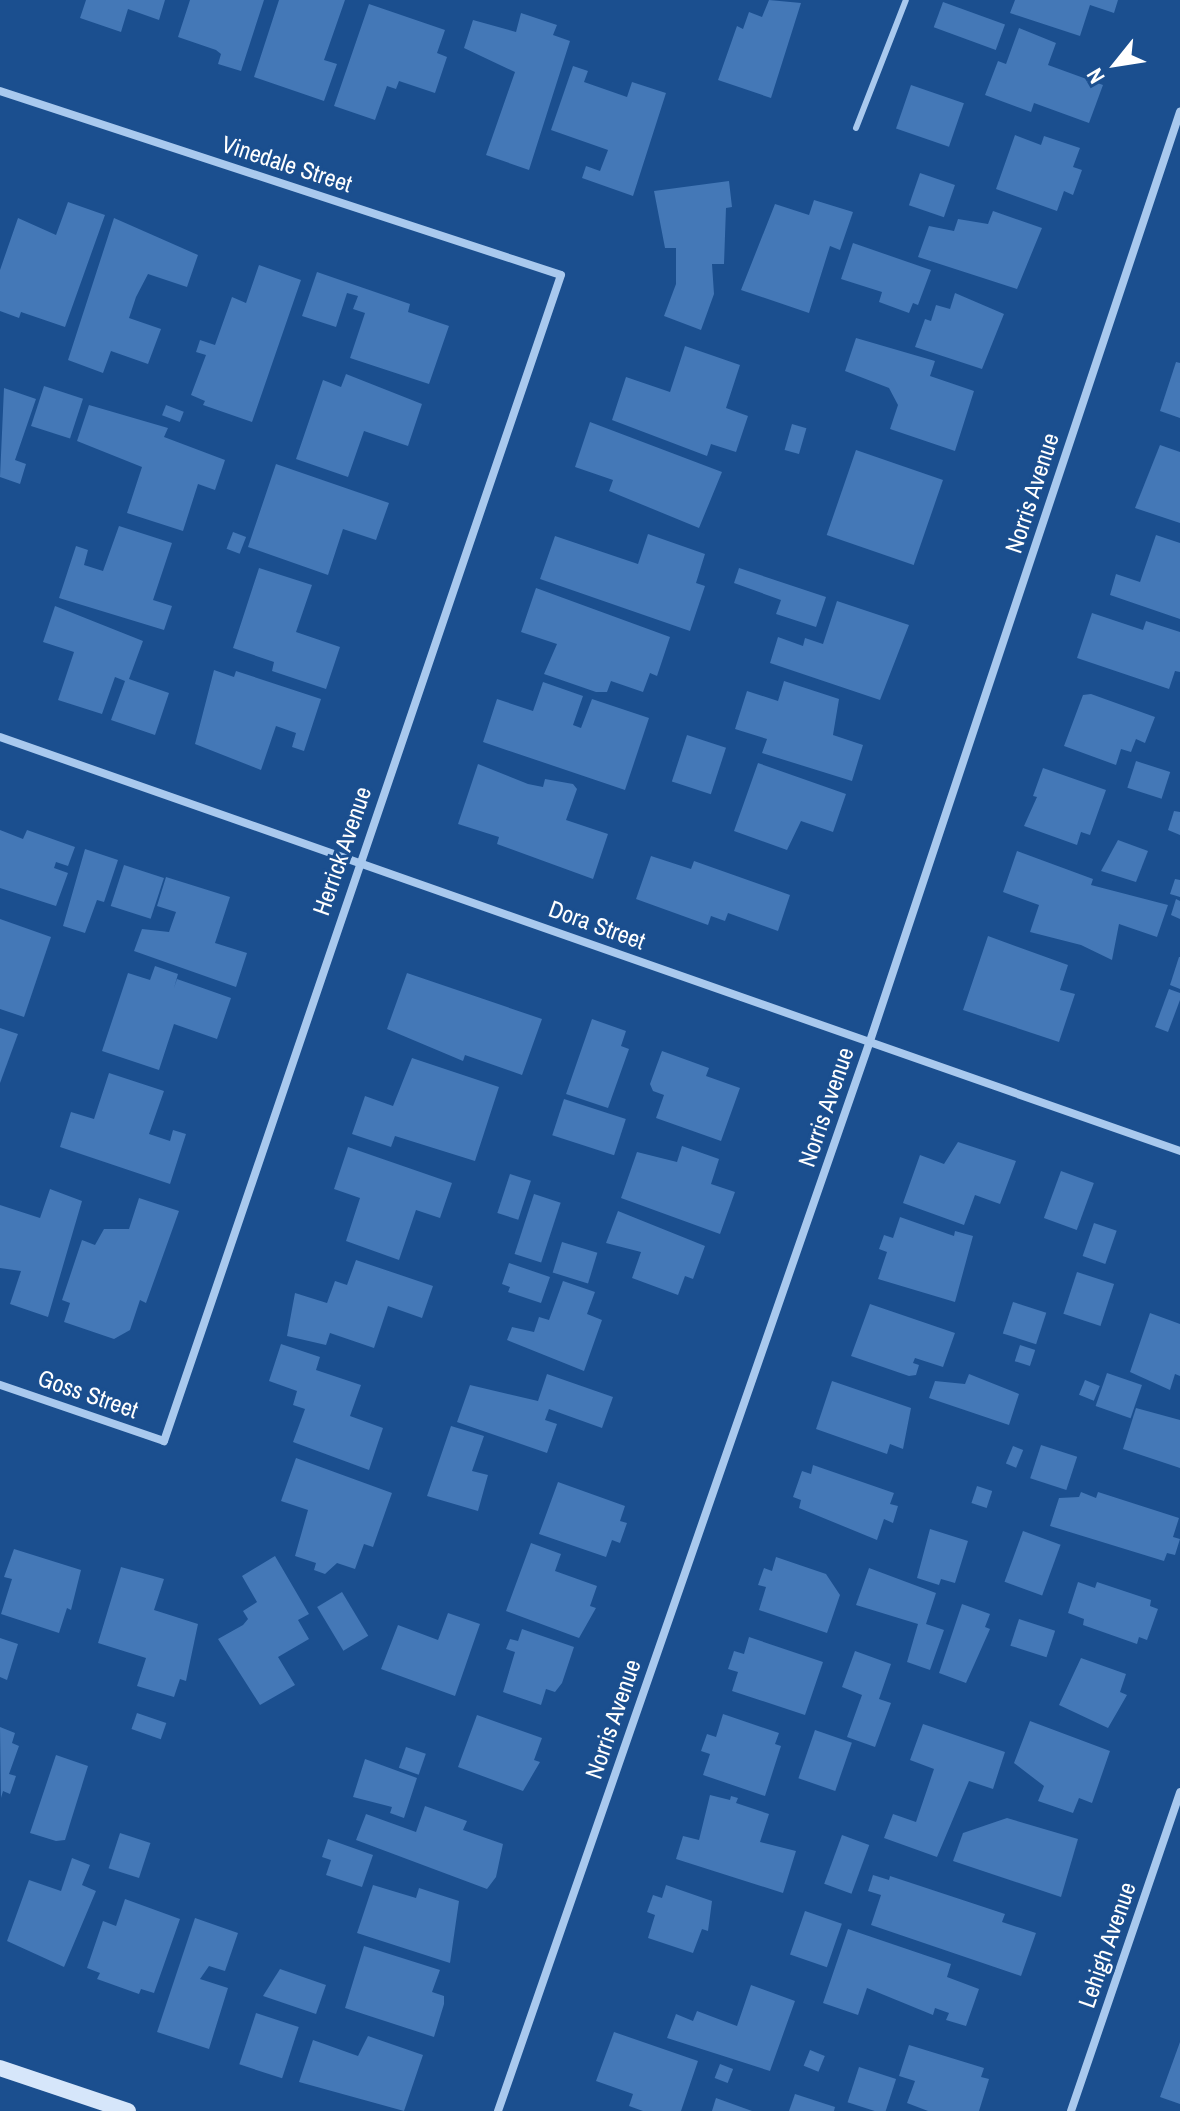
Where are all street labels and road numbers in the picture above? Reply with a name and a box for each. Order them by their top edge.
street label: Vinedale Street [218,129,356,199]
street label: Norris Avenue [999,429,1065,557]
street label: Herrick Avenue [306,782,378,920]
street label: Dora Street [545,894,649,956]
street label: Norris Avenue [792,1043,860,1171]
street label: Goss Street [34,1363,142,1425]
street label: Norris Avenue [579,1655,647,1783]
street label: Lehigh Avenue [1072,1878,1142,2012]

